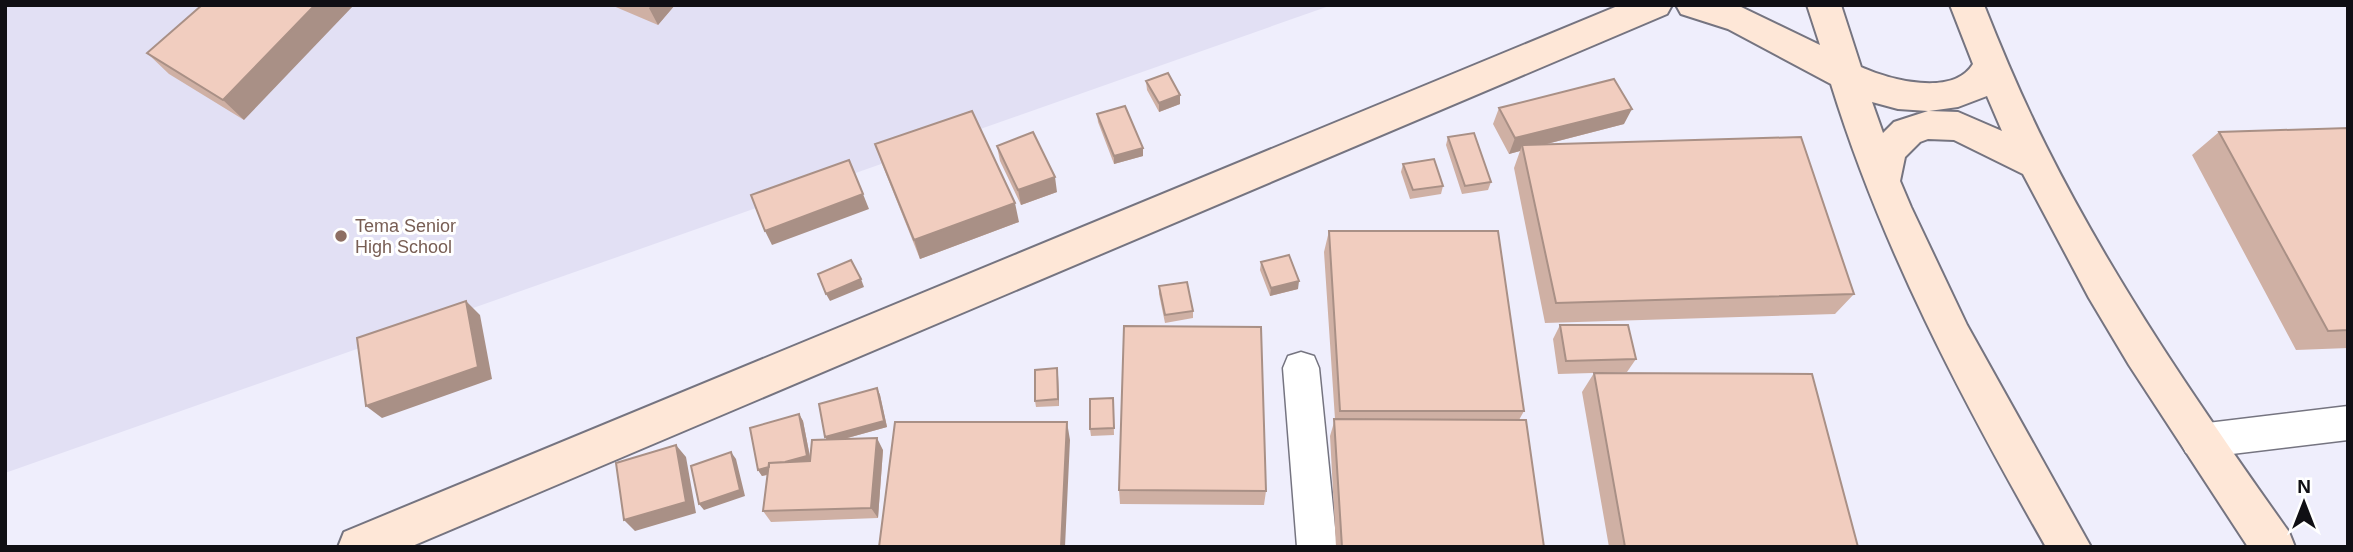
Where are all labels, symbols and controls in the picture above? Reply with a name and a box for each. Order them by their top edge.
place label: Tema Senior High School [355,216,456,257]
marker: Tema Senior High School [333,228,349,244]
north arrow [2269,468,2339,538]
text: N [2297,476,2311,497]

